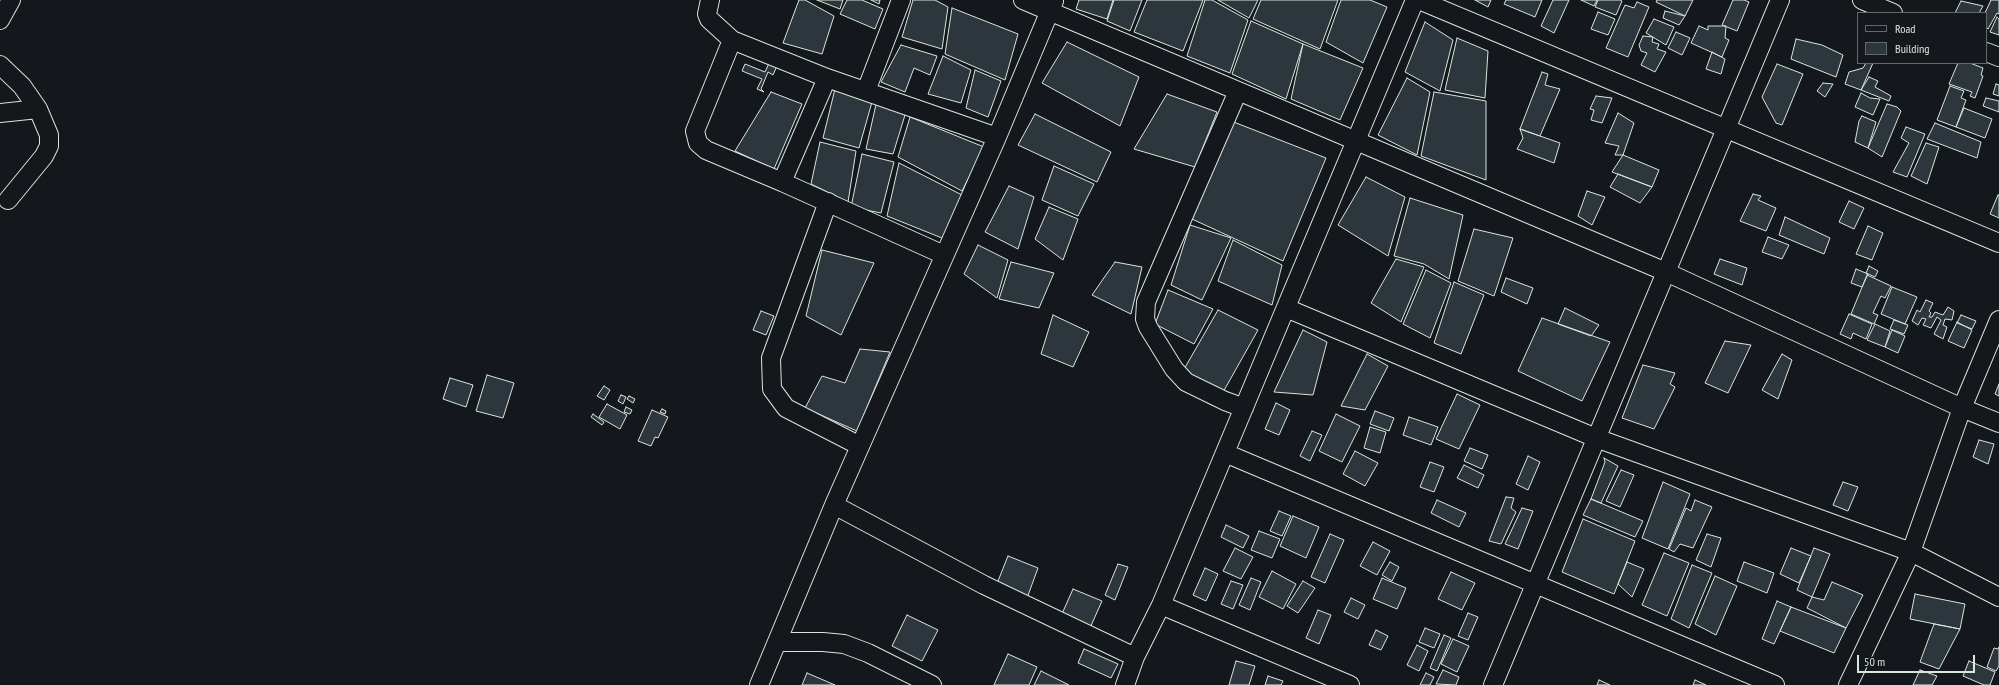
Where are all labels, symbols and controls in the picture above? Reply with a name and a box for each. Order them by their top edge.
legend [1857,12,1987,64]
text: Road [1895,21,1915,36]
text: Building [1895,41,1930,56]
scale bar [1859,647,1977,673]
text: 50 m [1864,654,1885,669]

